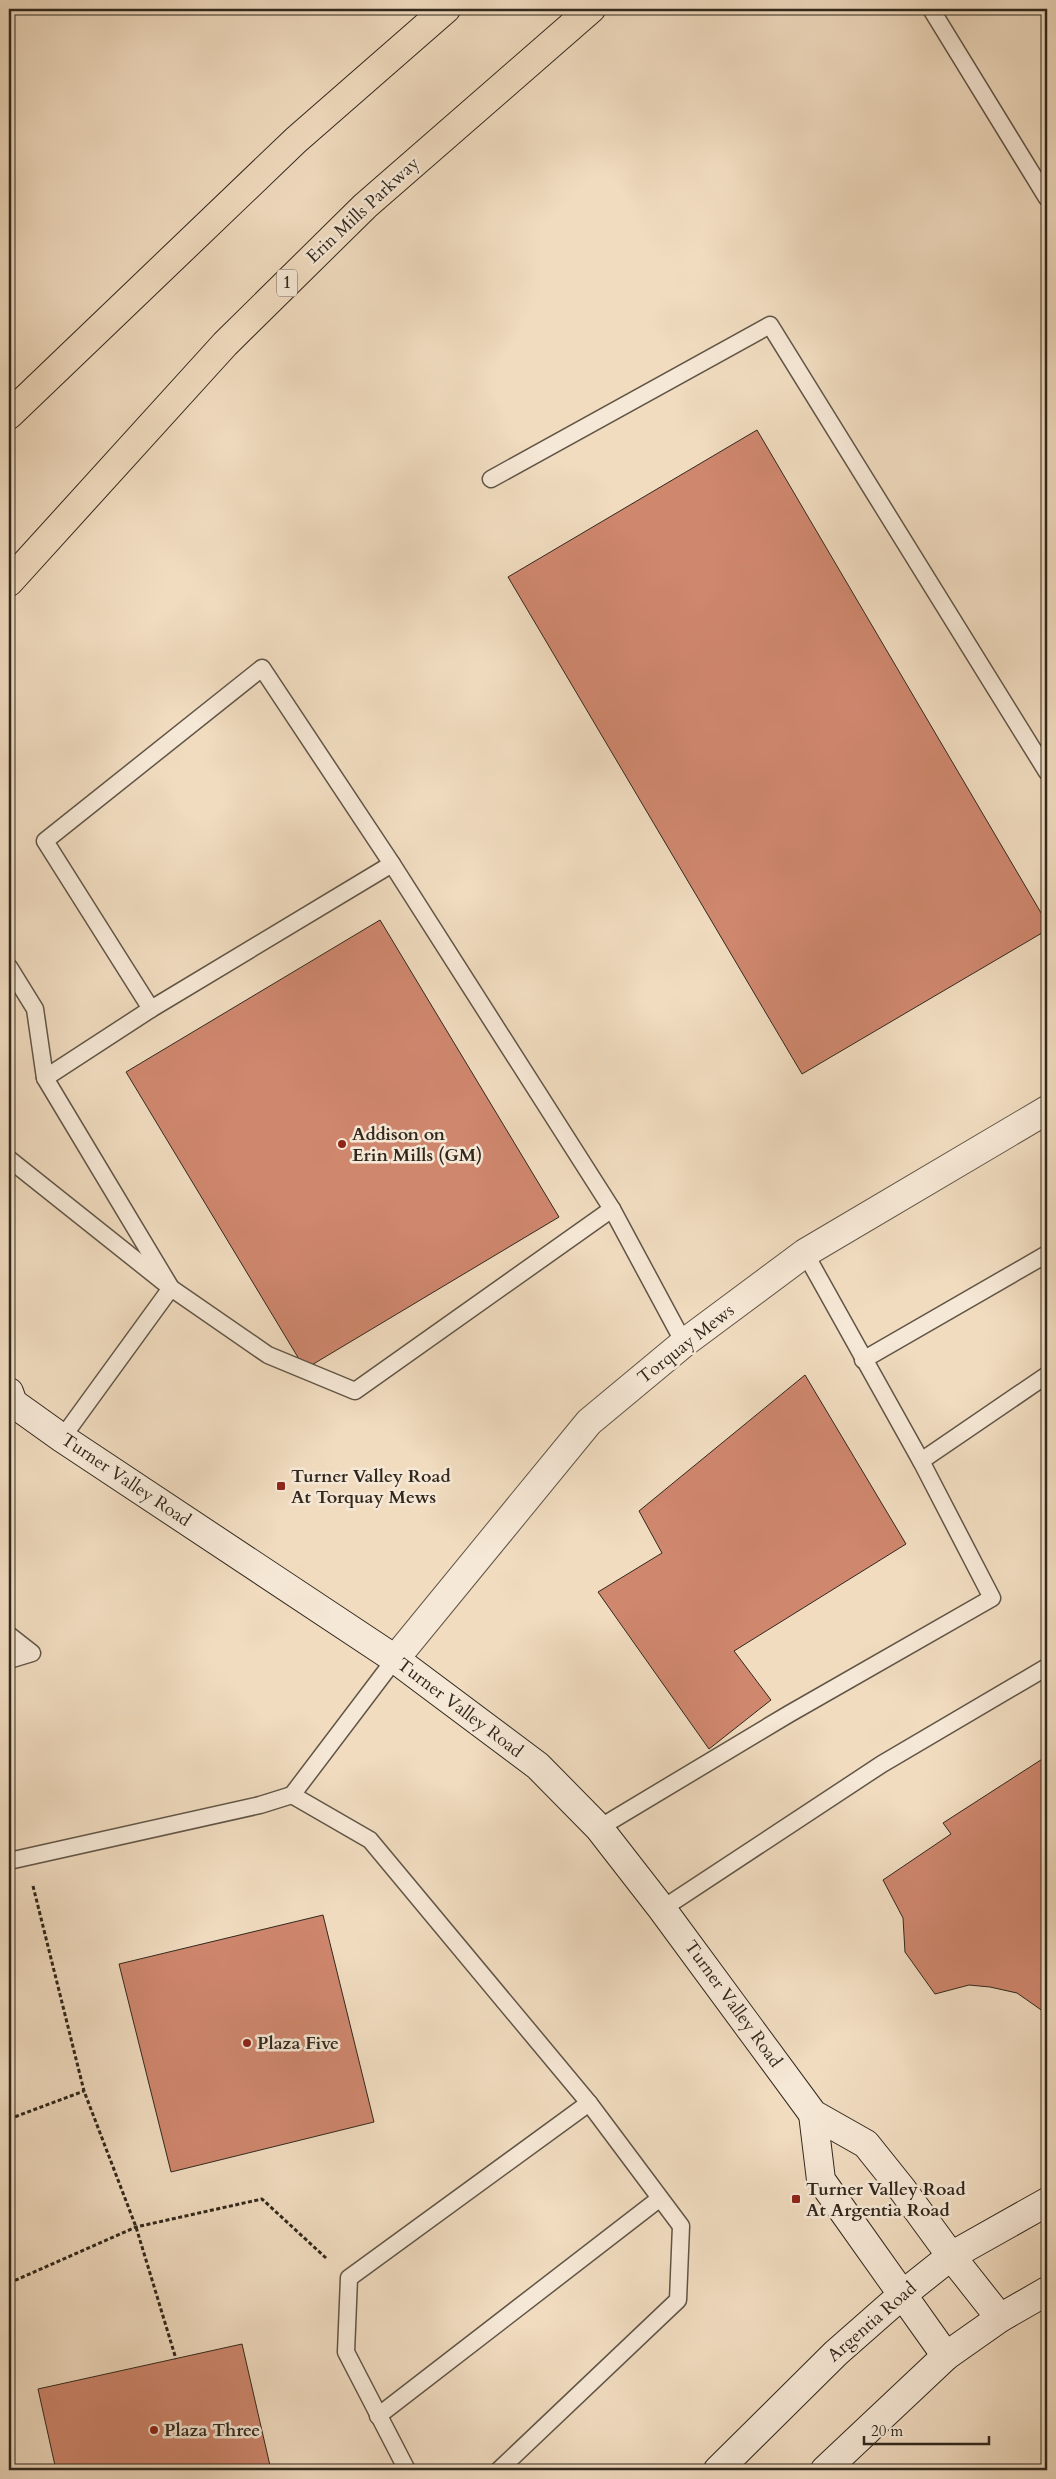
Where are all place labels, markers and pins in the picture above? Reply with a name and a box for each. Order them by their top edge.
place label: Addison on Erin Mills (GM) [352,1122,482,1168]
marker: Addison on Erin Mills (GM) [336,1138,348,1150]
place label: Turner Valley Road At Torquay Mews [291,1464,451,1510]
marker: Turner Valley Road At Torquay Mews [275,1480,287,1492]
place label: Plaza Five [257,2031,339,2056]
marker: Plaza Five [241,2037,253,2049]
place label: Turner Valley Road At Argentia Road [806,2177,966,2223]
marker: Turner Valley Road At Argentia Road [790,2193,802,2205]
place label: Plaza Three [164,2418,260,2443]
marker: Plaza Three [148,2424,160,2436]

